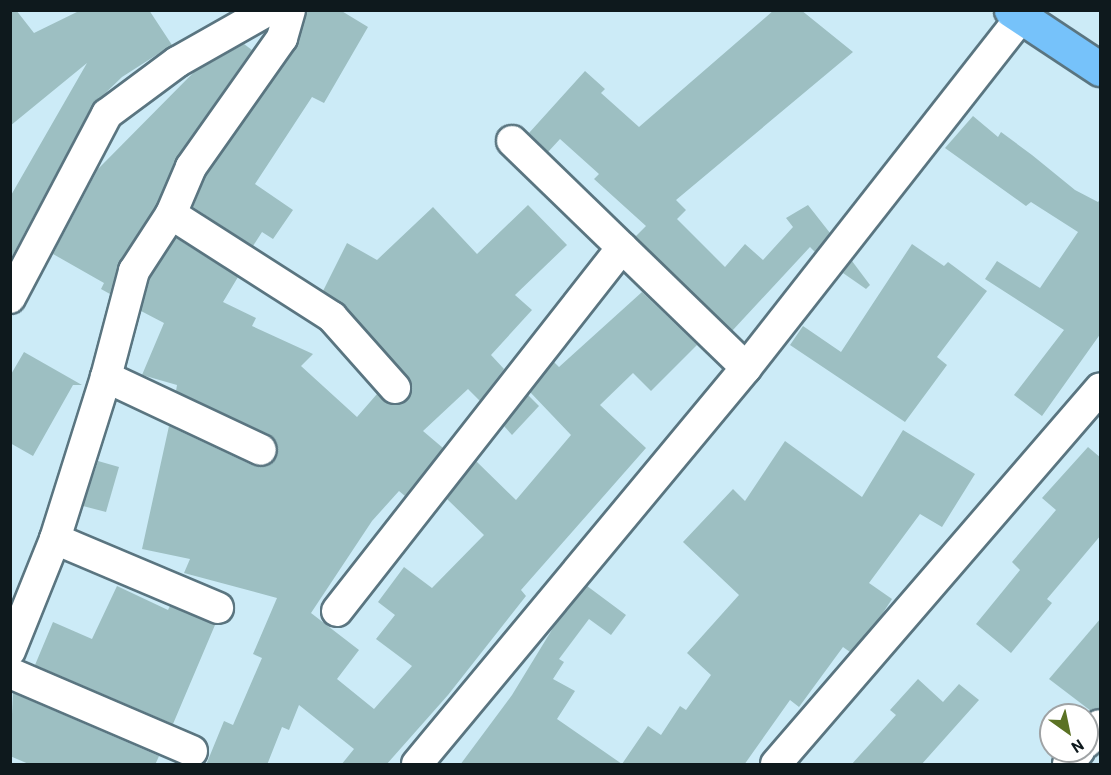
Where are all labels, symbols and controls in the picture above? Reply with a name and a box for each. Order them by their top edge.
north arrow [1039,703,1099,763]
text: N [1068,736,1088,758]

